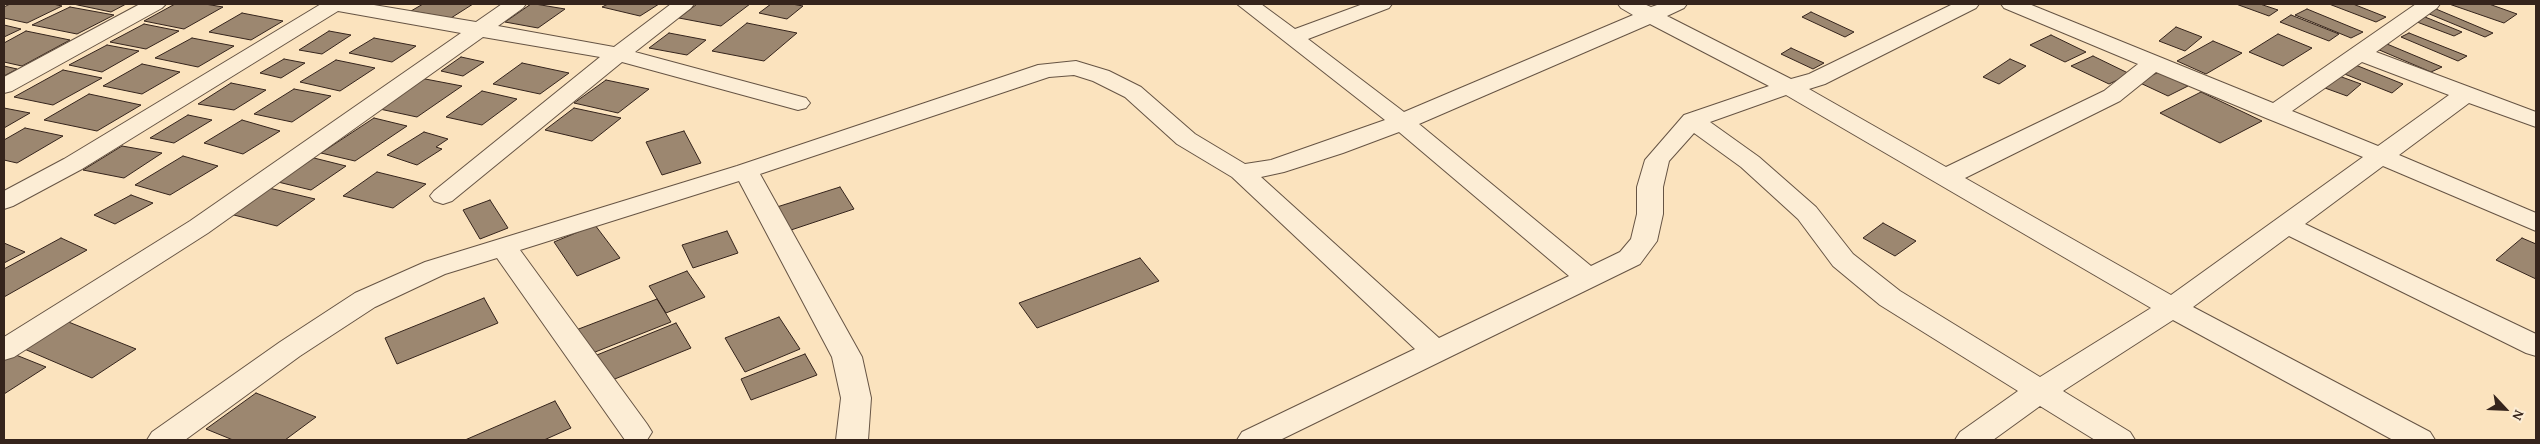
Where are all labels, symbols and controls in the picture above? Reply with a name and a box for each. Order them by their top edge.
north arrow [2480,384,2530,434]
text: N [2508,407,2530,424]

